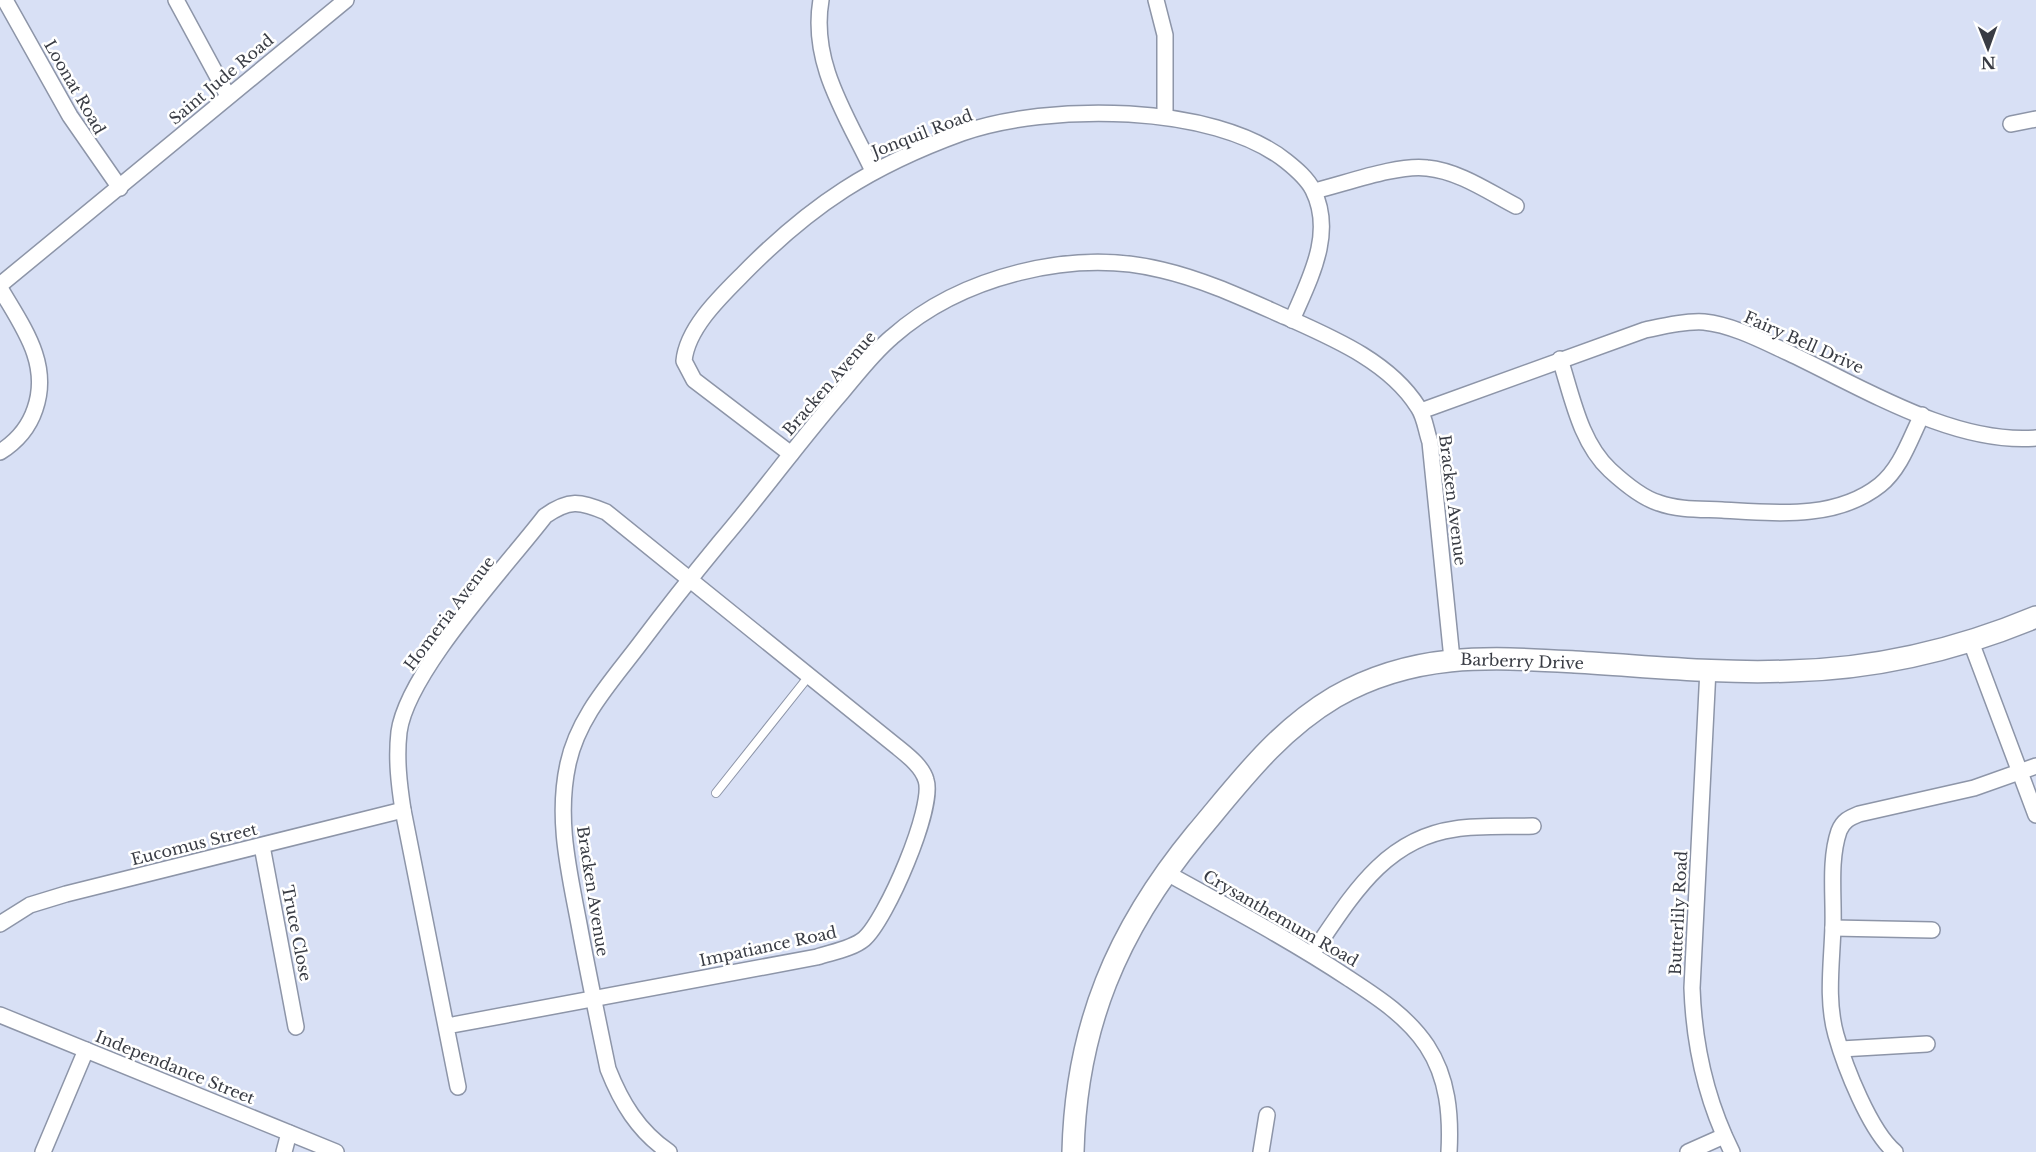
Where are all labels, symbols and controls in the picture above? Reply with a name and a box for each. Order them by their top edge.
north arrow [1958,18,2018,78]
street label: Saint Jude Road [165,29,277,128]
street label: Loonat Road [40,36,110,138]
text: N [1981,53,1996,73]
street label: Jonquil Road [867,105,975,162]
street label: Fairy Bell Drive [1741,307,1867,377]
street label: Bracken Avenue [778,327,880,439]
street label: Bracken Avenue [1435,433,1471,567]
street label: Homeria Avenue [400,552,498,674]
street label: Barberry Drive [1460,649,1584,673]
street label: Eucomus Street [129,819,259,869]
street label: Bracken Avenue [573,824,613,958]
street label: Butterlily Road [1665,850,1691,976]
street label: Crysanthemum Road [1200,865,1362,971]
street label: Truce Close [278,883,316,983]
street label: Impatiance Road [698,922,839,970]
street label: Independance Street [93,1026,257,1108]

